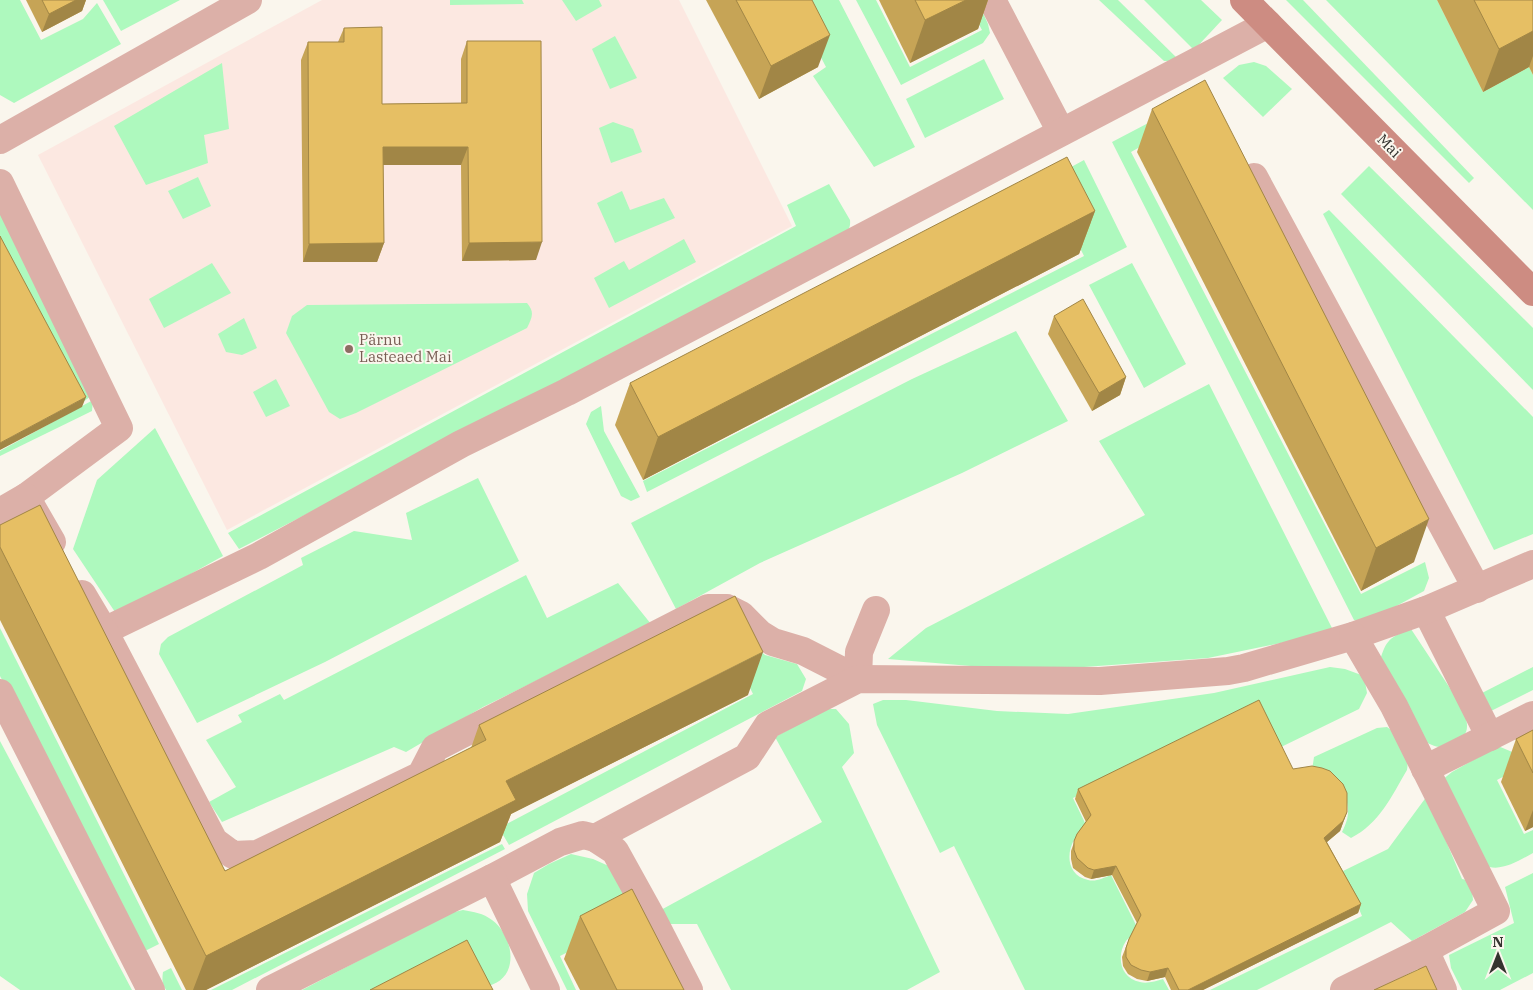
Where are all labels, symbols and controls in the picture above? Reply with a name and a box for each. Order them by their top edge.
street label: Mai [1373,130,1405,162]
place label: Pärnu Lasteaed Mai [359,330,452,366]
marker: Pärnu Lasteaed Mai [343,343,355,355]
north arrow [1473,930,1523,980]
text: N [1492,933,1504,951]

